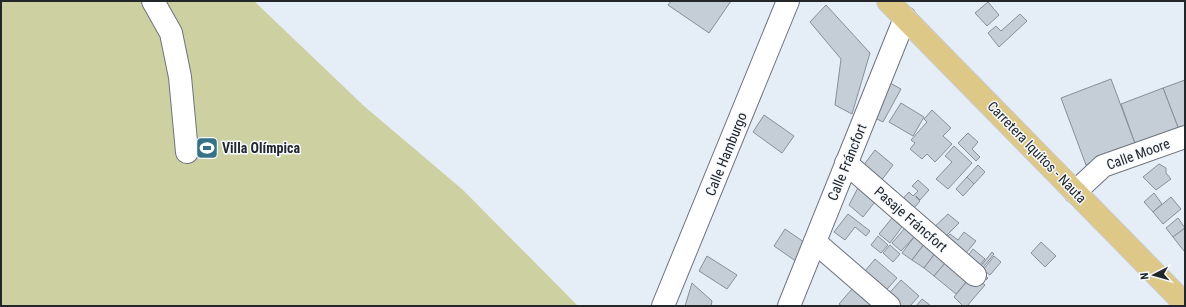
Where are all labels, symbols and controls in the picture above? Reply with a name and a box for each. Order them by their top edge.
street label: Carretera Iquitos - Nauta [984,98,1090,206]
street label: Calle Hamburgo [702,110,750,198]
street label: Calle Fráncfort [824,121,870,203]
sports icon: Villa Olímpica [194,135,220,161]
street label: Calle Moore [1104,135,1172,173]
place label: Villa Olímpica [222,140,300,156]
street label: Pasaje Fráncfort [871,183,951,255]
north arrow [1134,255,1174,295]
text: N [1138,272,1151,280]

